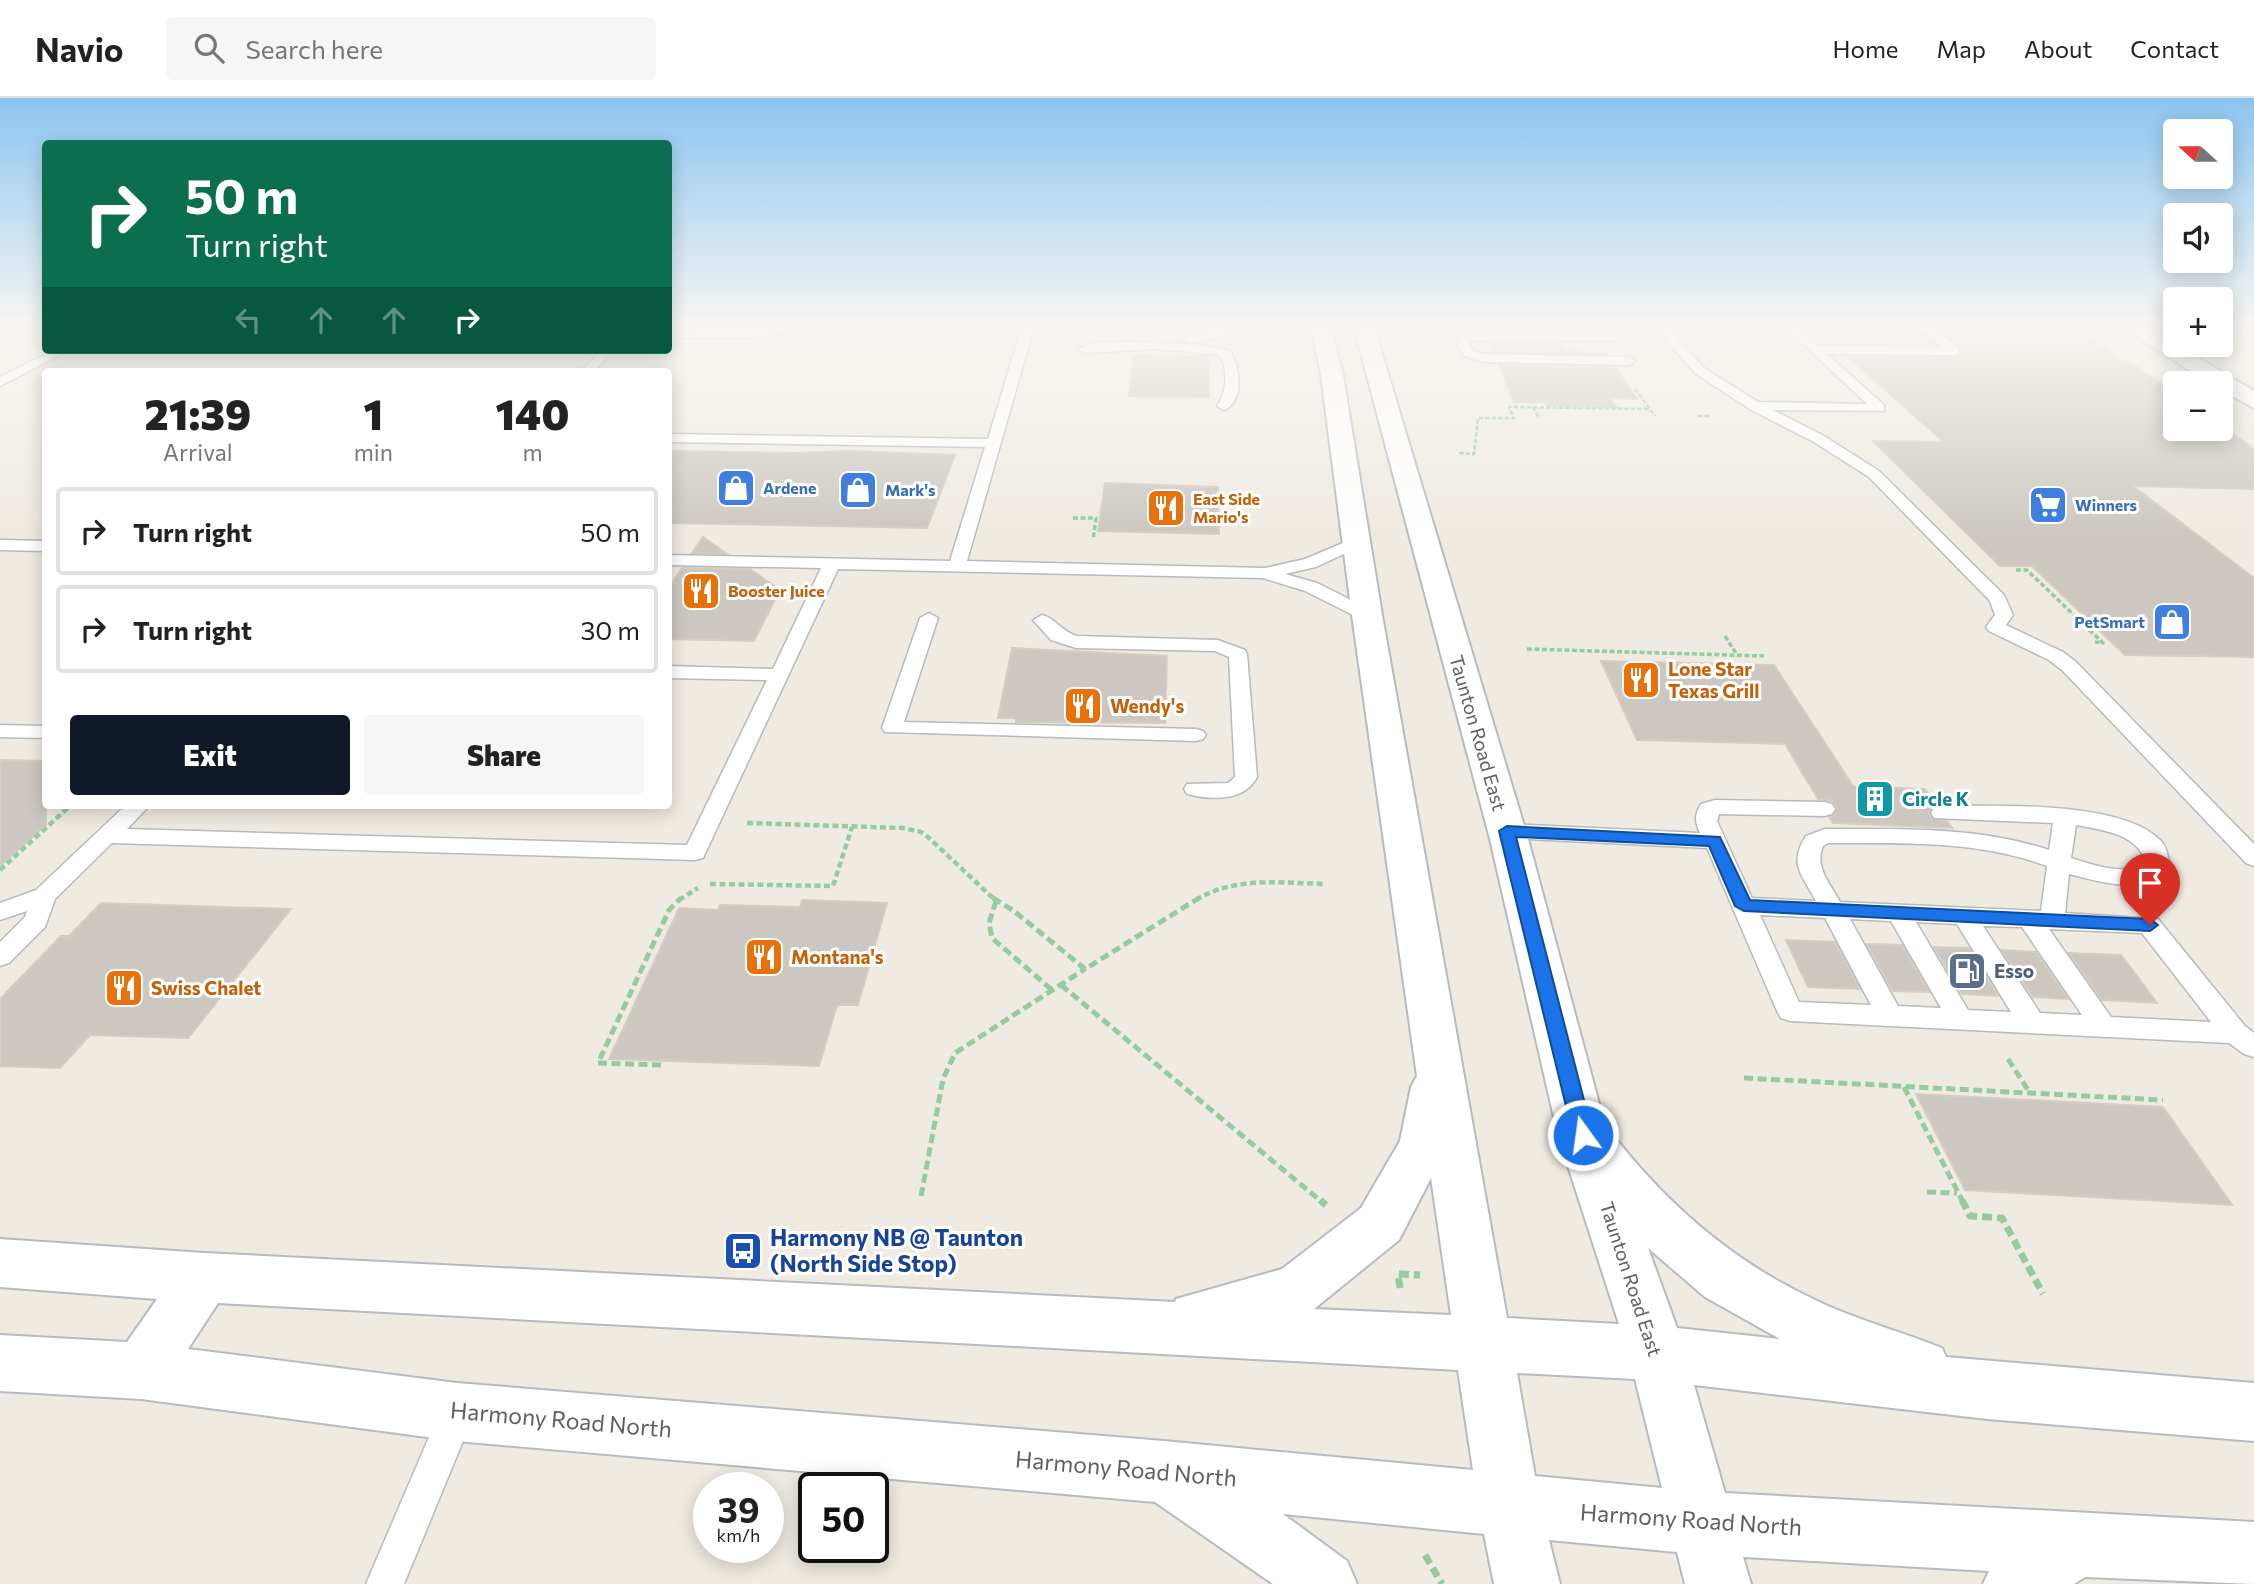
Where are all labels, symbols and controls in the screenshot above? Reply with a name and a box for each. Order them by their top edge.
search box [166,17,656,80]
text: Navio [35,28,124,69]
icon: search [190,29,228,67]
text: Search here [246,33,383,64]
text: Home [1833,34,1899,63]
text: Map [1937,34,1986,63]
text: About [2024,34,2092,63]
text: Contact [2130,34,2219,63]
north arrow [2163,119,2233,189]
map controls [2163,119,2233,441]
text: 50 m [185,164,298,224]
icon: right [70,168,161,259]
button: sound [2163,203,2233,273]
text: Turn right [185,224,328,264]
button: + [2163,287,2233,357]
icon: left [229,301,267,339]
icon: ahead [302,301,340,339]
icon: ahead [375,301,413,339]
icon: right [448,301,486,339]
button: − [2163,371,2233,441]
text: 21:39 [145,387,251,439]
text: 1 [363,387,383,439]
text: 140 [495,387,569,439]
text: Arrival [163,438,233,466]
text: min [354,438,393,466]
text: m [522,438,542,466]
shop icon: Ardene [715,467,757,509]
shop icon: Mark's [837,469,879,511]
place label: Ardene [763,478,816,497]
place label: Mark's [885,480,936,499]
supermarket icon: Winners [2027,484,2069,526]
restaurant icon: East Side Mario's [1145,487,1187,529]
place label: East Side Mario's [1193,489,1260,526]
place label: Winners [2075,495,2137,514]
icon: right [74,512,112,550]
text: Turn right [133,516,252,547]
text: 50 m [580,516,640,547]
restaurant icon: Booster Juice [680,570,722,612]
place label: Booster Juice [728,581,825,600]
shop icon: PetSmart [2151,601,2193,643]
icon: right [74,610,112,648]
place label: PetSmart [2074,612,2145,631]
text: Turn right [133,614,252,645]
text: 30 m [581,614,640,645]
street label: Taunton Road East [1445,652,1512,814]
place label: Lone Star Texas Grill [1668,657,1759,702]
restaurant icon: Lone Star Texas Grill [1620,659,1662,701]
restaurant icon: Wendy's [1062,685,1104,727]
place label: Wendy's [1110,694,1184,717]
button: Exit [70,715,350,795]
button: Share [364,715,644,795]
building icon: Circle K [1854,778,1896,820]
place label: Circle K [1902,787,1969,810]
pin [2120,853,2180,925]
icon: arrive [2131,864,2169,902]
restaurant icon: Montana's [743,936,785,978]
place label: Montana's [791,945,884,968]
fuel station icon: Esso [1946,950,1988,992]
place label: Esso [1994,959,2034,982]
restaurant icon: Swiss Chalet [103,967,145,1009]
place label: Swiss Chalet [151,976,261,999]
position arrow [1546,1098,1620,1172]
street label: Taunton Road East [1596,1199,1667,1359]
place label: Harmony NB @ Taunton (North Side Stop) [770,1223,1023,1277]
bus stop icon: Harmony NB @ Taunton (North Side Stop) [722,1230,764,1272]
street label: Harmony Road North [449,1395,673,1443]
street label: Harmony Road North [1014,1444,1238,1492]
speed limit sign: 50 [798,1472,889,1563]
text: 39 [718,1487,759,1530]
street label: Harmony Road North [1579,1497,1803,1541]
text: km/h [717,1524,760,1546]

